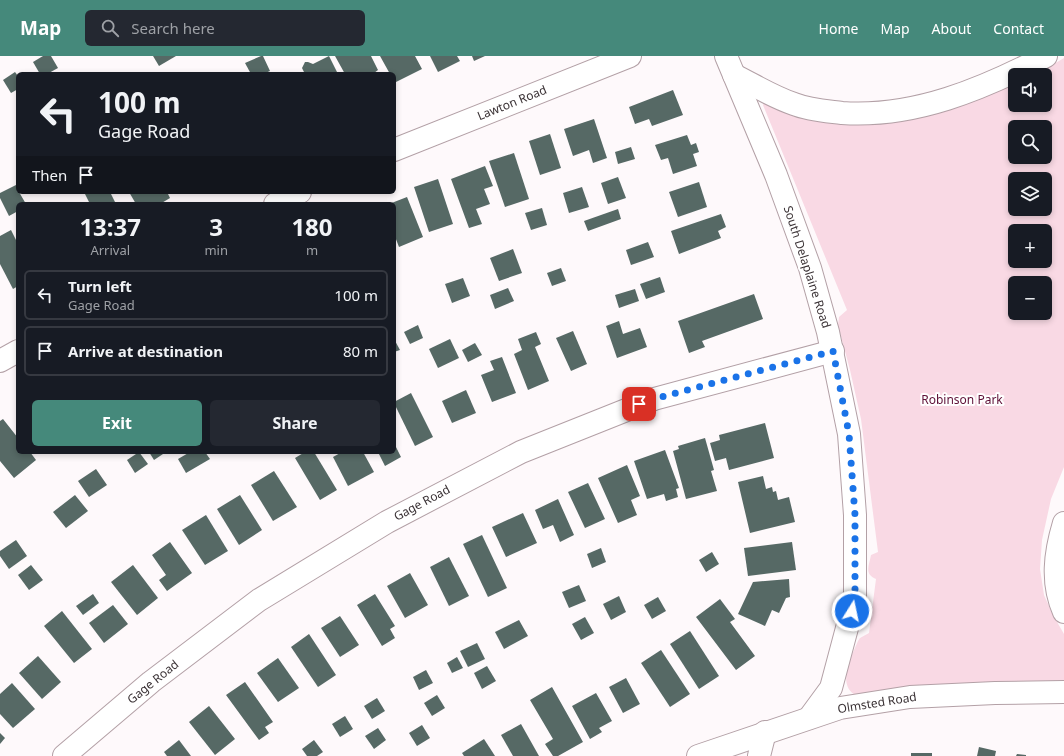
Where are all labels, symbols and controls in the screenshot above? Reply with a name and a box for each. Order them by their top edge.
search box [85,10,365,46]
text: Map [20,15,61,41]
icon: search [99,17,121,39]
text: Search here [131,18,215,38]
text: Home [819,19,858,38]
text: Map [880,19,910,38]
text: About [932,19,971,38]
text: Contact [993,19,1044,38]
map controls [1008,68,1052,320]
button: sound [1008,68,1052,112]
street label: Lawton Road [475,81,549,124]
text: 100 m [98,83,181,121]
icon: left [32,88,84,140]
text: Gage Road [98,119,190,143]
button: search [1008,120,1052,164]
icon: arrive [75,164,97,186]
text: Then [32,165,67,185]
button: layers [1008,172,1052,216]
street label: South Delaplaine Road [780,203,835,330]
text: 13:37 [79,210,141,243]
text: 3 [209,210,223,243]
text: 180 [291,210,333,243]
button: + [1008,224,1052,268]
text: Arrival [90,241,130,259]
text: min [204,241,228,259]
text: m [306,241,318,259]
text: Turn left [68,276,132,296]
button: − [1008,276,1052,320]
icon: left [34,284,56,306]
text: 100 m [334,285,378,305]
text: Gage Road [68,296,135,314]
icon: arrive [34,340,56,362]
text: Arrive at destination [68,341,223,361]
text: 80 m [343,341,378,361]
pin [622,387,656,421]
park label: Robinson Park [921,391,1003,408]
icon: arrive [628,393,650,415]
button: Exit [32,400,202,446]
button: Share [210,400,380,446]
street label: Gage Road [391,481,453,525]
position arrow [831,590,873,632]
street label: Gage Road [123,656,182,708]
street label: Olmsted Road [836,688,918,717]

